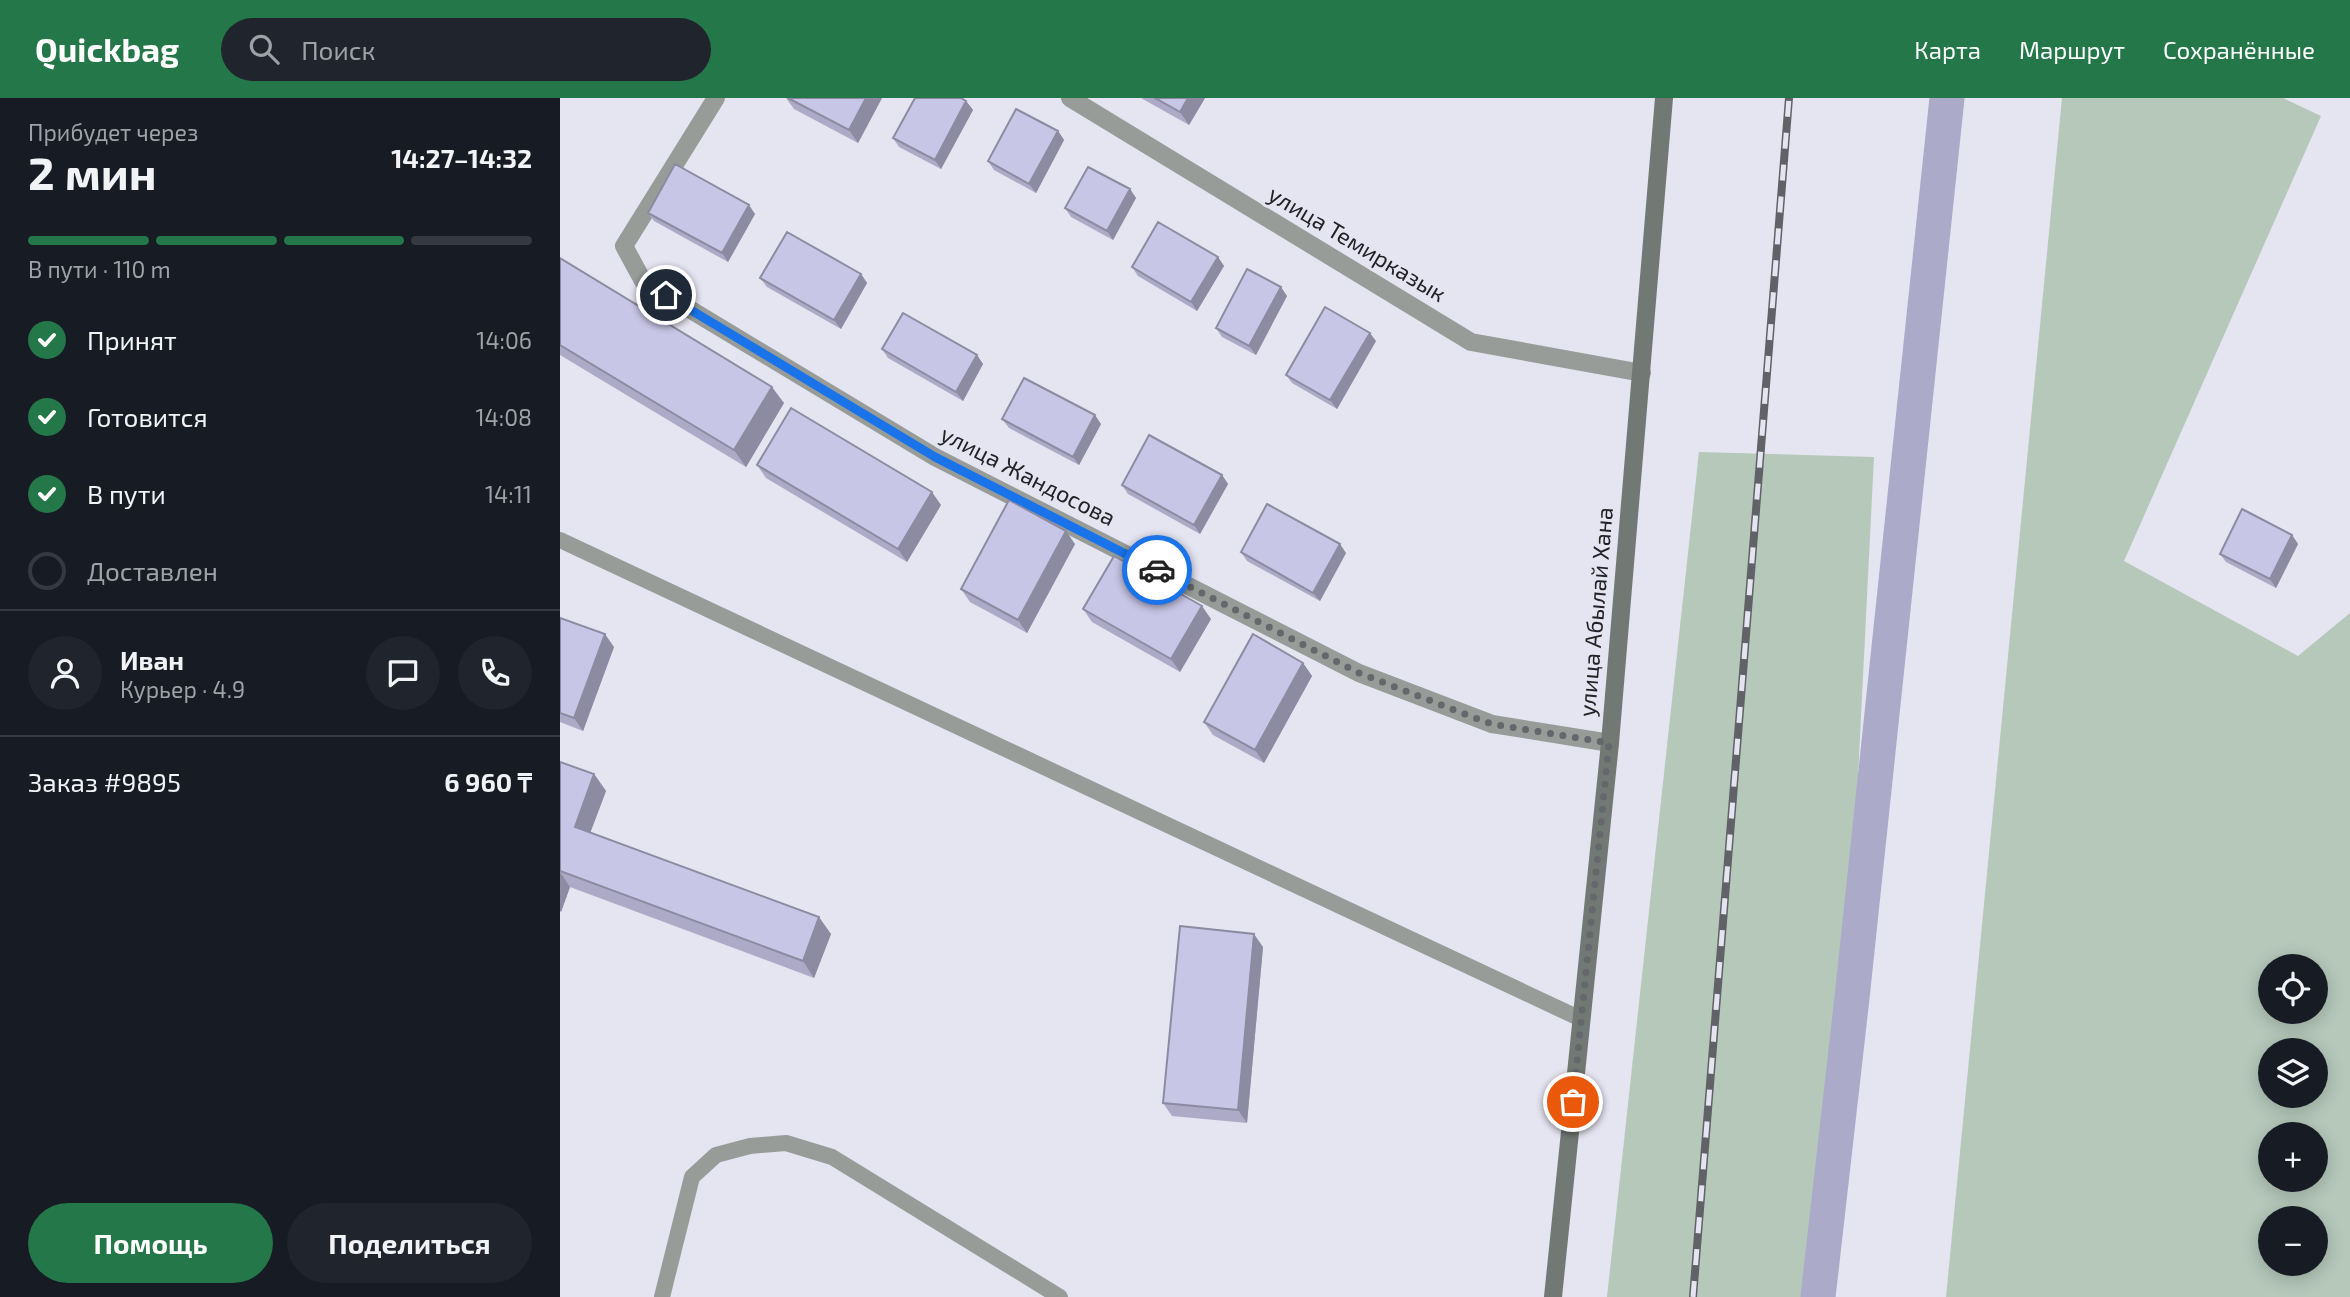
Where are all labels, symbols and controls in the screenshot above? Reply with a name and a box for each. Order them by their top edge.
search box [221,18,711,81]
text: Quickbag [35,29,179,69]
icon: search [245,30,283,68]
text: Поиск [301,34,375,65]
text: Карта [1914,35,1981,64]
text: Маршрут [2019,35,2125,64]
text: Сохранённые [2163,35,2315,64]
text: Прибудет через [28,118,198,146]
text: 14:27–14:32 [391,142,532,173]
text: 2 мин [28,144,157,199]
street label: улица Темирказык [1263,179,1451,308]
text: В пути · 110 m [28,255,171,283]
pin [636,265,696,325]
icon: home [647,276,685,314]
icon: check [28,321,66,359]
text: Принят [87,324,177,355]
text: 14:06 [476,326,532,354]
icon: check [28,398,66,436]
text: Готовится [87,401,208,432]
text: 14:08 [475,403,532,431]
street label: улица Жандосова [936,419,1121,532]
icon: check [28,475,66,513]
text: В пути [87,478,166,509]
text: 14:11 [485,480,532,508]
street label: улица Абылай Хана [1572,506,1619,718]
courier [1122,535,1192,605]
icon: car [1138,551,1176,589]
text: Доставлен [87,555,218,586]
button: person [28,636,102,710]
button: chat [366,636,440,710]
button: phone [458,636,532,710]
text: Иван [120,644,184,675]
text: Курьер · 4.9 [120,675,245,703]
text: Заказ #9895 [28,766,181,797]
text: 6 960 ₸ [444,766,532,797]
map controls [2258,954,2328,1276]
button: locate [2258,954,2328,1024]
button: layers [2258,1038,2328,1108]
pin [1543,1072,1603,1132]
icon: bag [1554,1083,1592,1121]
button: + [2258,1122,2328,1192]
button: Помощь [28,1203,273,1283]
button: Поделиться [287,1203,532,1283]
button: − [2258,1206,2328,1276]

